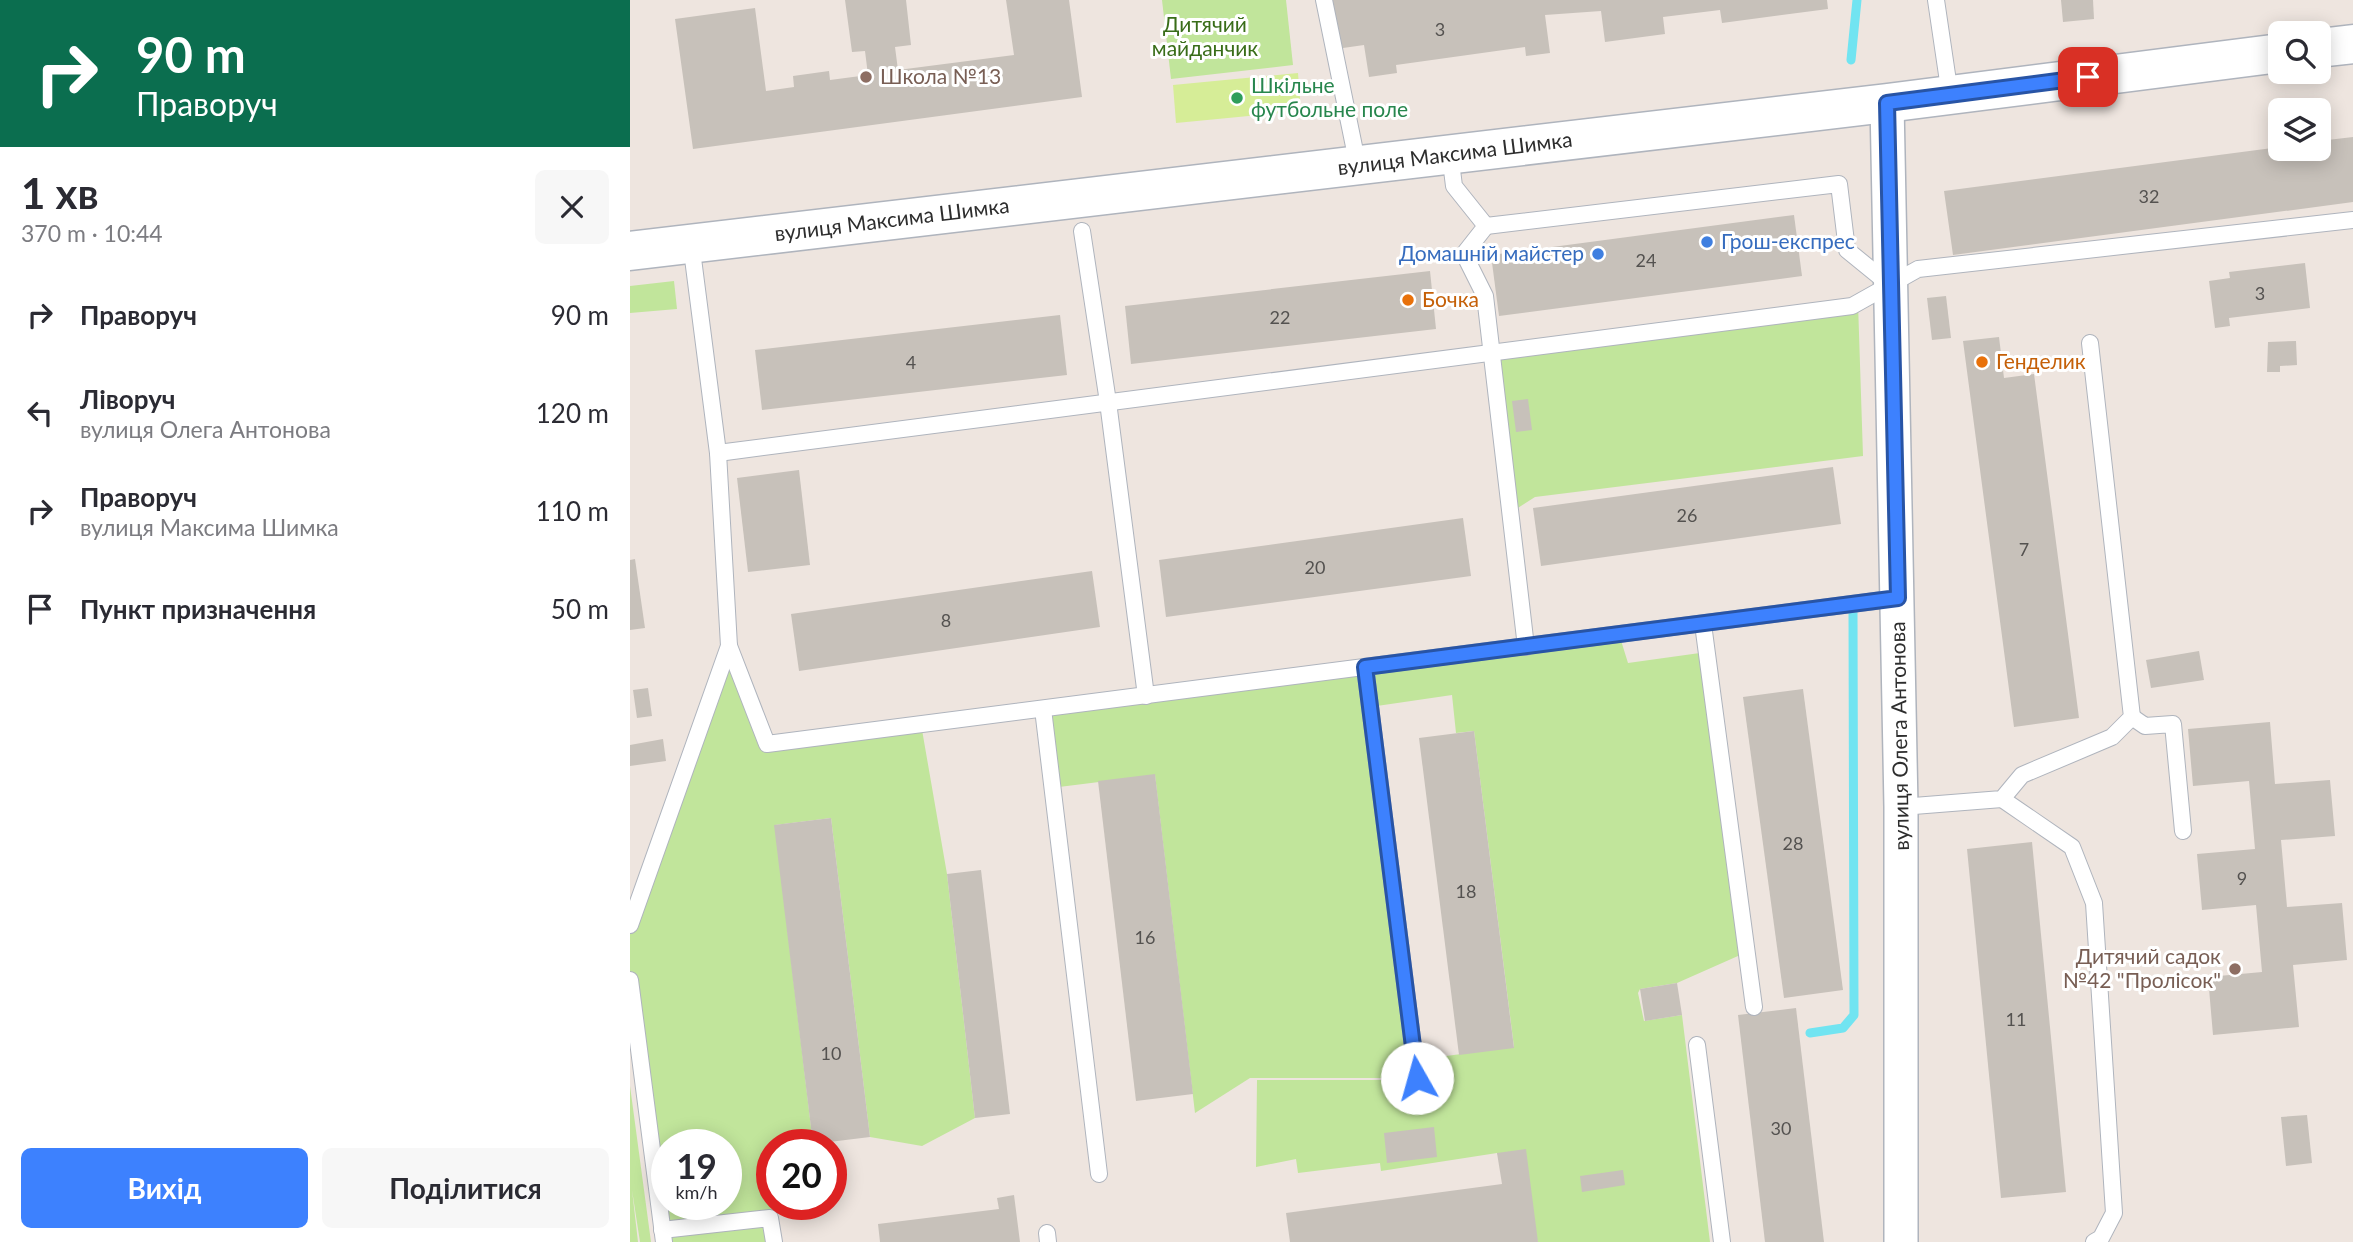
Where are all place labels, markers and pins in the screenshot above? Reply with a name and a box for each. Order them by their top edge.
pin [2058,47,2118,107]
place label: Школа №13 [880,63,1001,88]
marker: Школа №13 [858,69,874,85]
place label: Шкільне футбольне поле [1251,72,1408,121]
marker: Шкільне футбольне поле [1229,90,1245,106]
place label: Грош-експрес [1721,228,1855,253]
marker: Грош-експрес [1699,234,1715,250]
place label: Домашній майстер [1399,240,1584,265]
marker: Домашній майстер [1590,246,1606,262]
place label: Бочка [1422,286,1479,311]
marker: Бочка [1400,292,1416,308]
place label: Генделик [1996,348,2086,373]
marker: Генделик [1974,354,1990,370]
place label: Дитячий садок №42 "Пролісок" [2063,943,2221,992]
marker: Дитячий садок №42 "Пролісок" [2227,961,2243,977]

